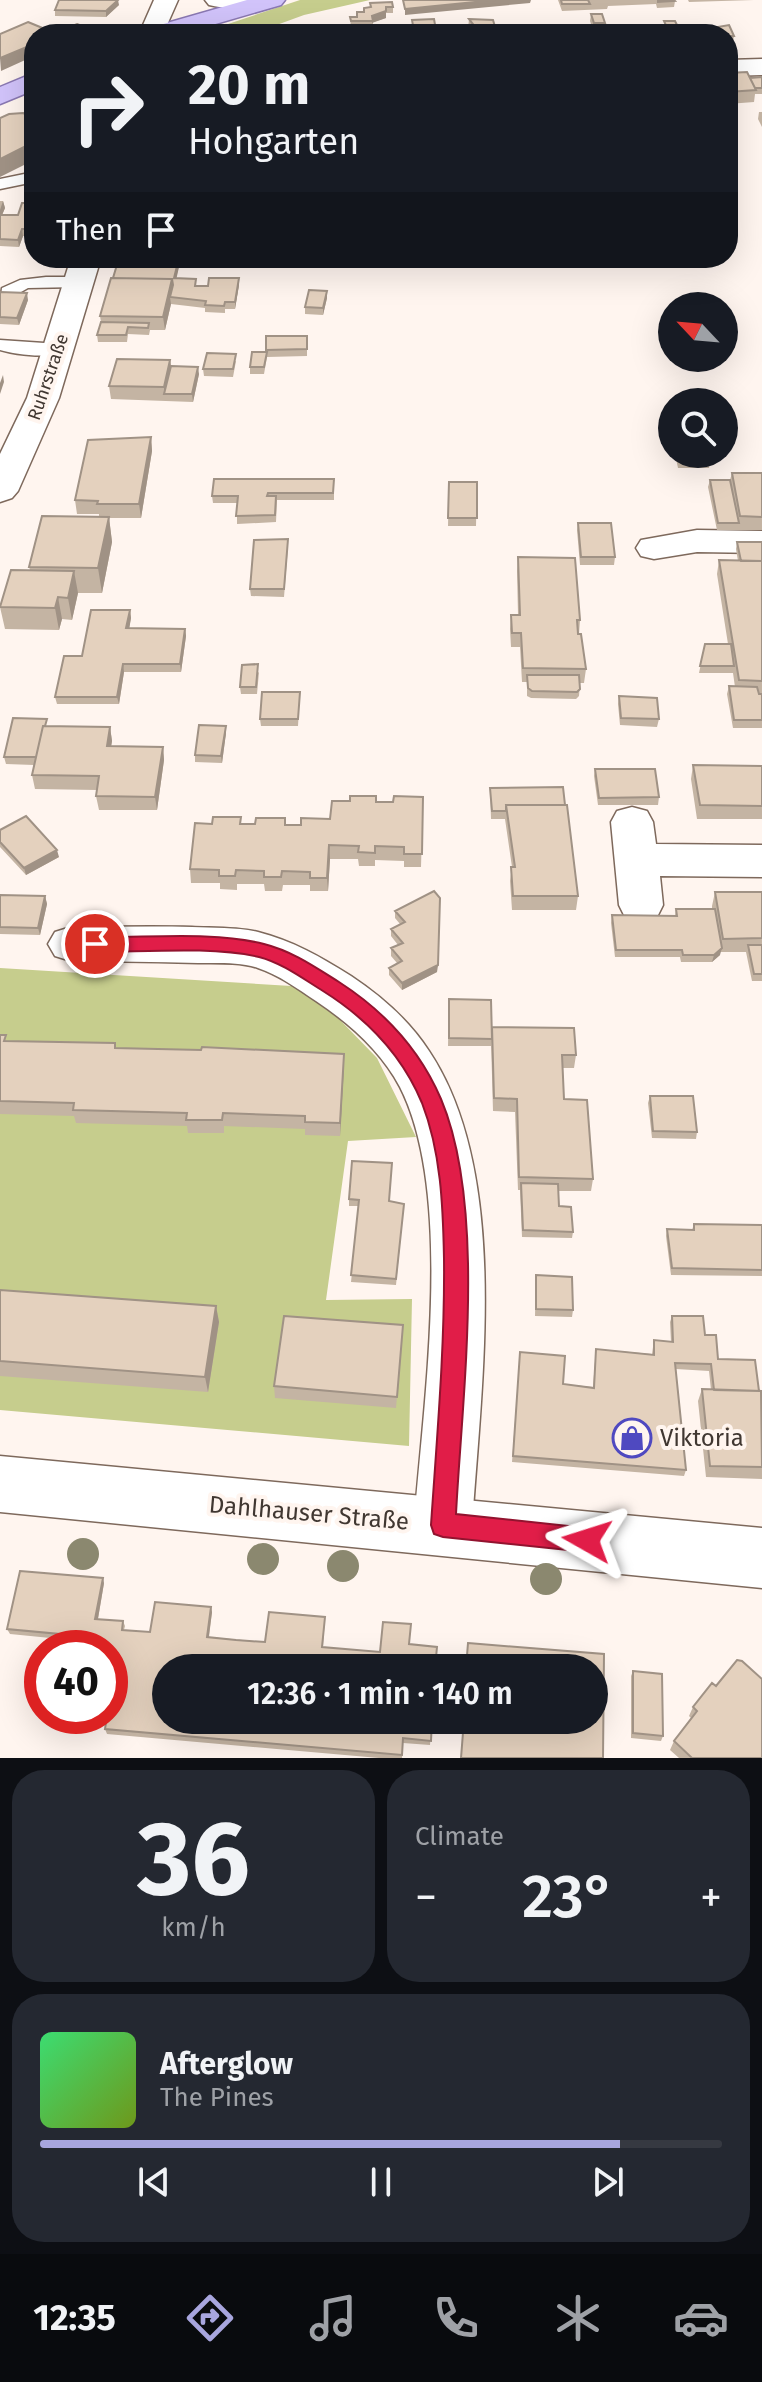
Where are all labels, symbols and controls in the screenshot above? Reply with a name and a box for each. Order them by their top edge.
text: 20 m [188,52,310,119]
icon: right [56,56,160,160]
text: Hohgarten [188,120,359,164]
icon: arrive [139,208,183,252]
text: Then [56,212,123,248]
north arrow [658,292,738,372]
map controls [658,292,738,468]
street label: Ruhrstraße [23,331,73,423]
button: search [658,388,738,468]
pin [61,910,129,978]
icon: arrive [73,922,117,966]
shop icon: Viktoria [611,1417,653,1459]
place label: Viktoria [660,1424,744,1452]
street label: Dahlhauser Straße [208,1490,410,1536]
position arrow [545,1498,629,1582]
speed limit sign: 40 [24,1630,128,1734]
text: 12:36 · 1 min · 140 m [247,1676,513,1712]
text: 36 [137,1797,250,1922]
text: Climate [415,1821,504,1852]
text: 23° [522,1861,615,1933]
text: − [415,1871,437,1924]
text: + [700,1871,722,1924]
text: km/h [161,1912,226,1943]
text: Afterglow [160,2046,293,2082]
text: The Pines [160,2082,274,2113]
icon: previous [132,2160,176,2204]
icon: pause [359,2160,403,2204]
icon: next [586,2160,630,2204]
icon: directions [182,2290,238,2346]
icon: music [305,2290,361,2346]
icon: phone [428,2290,484,2346]
icon: climate [550,2290,606,2346]
icon: car [673,2290,729,2346]
text: 12:35 [33,2296,116,2340]

